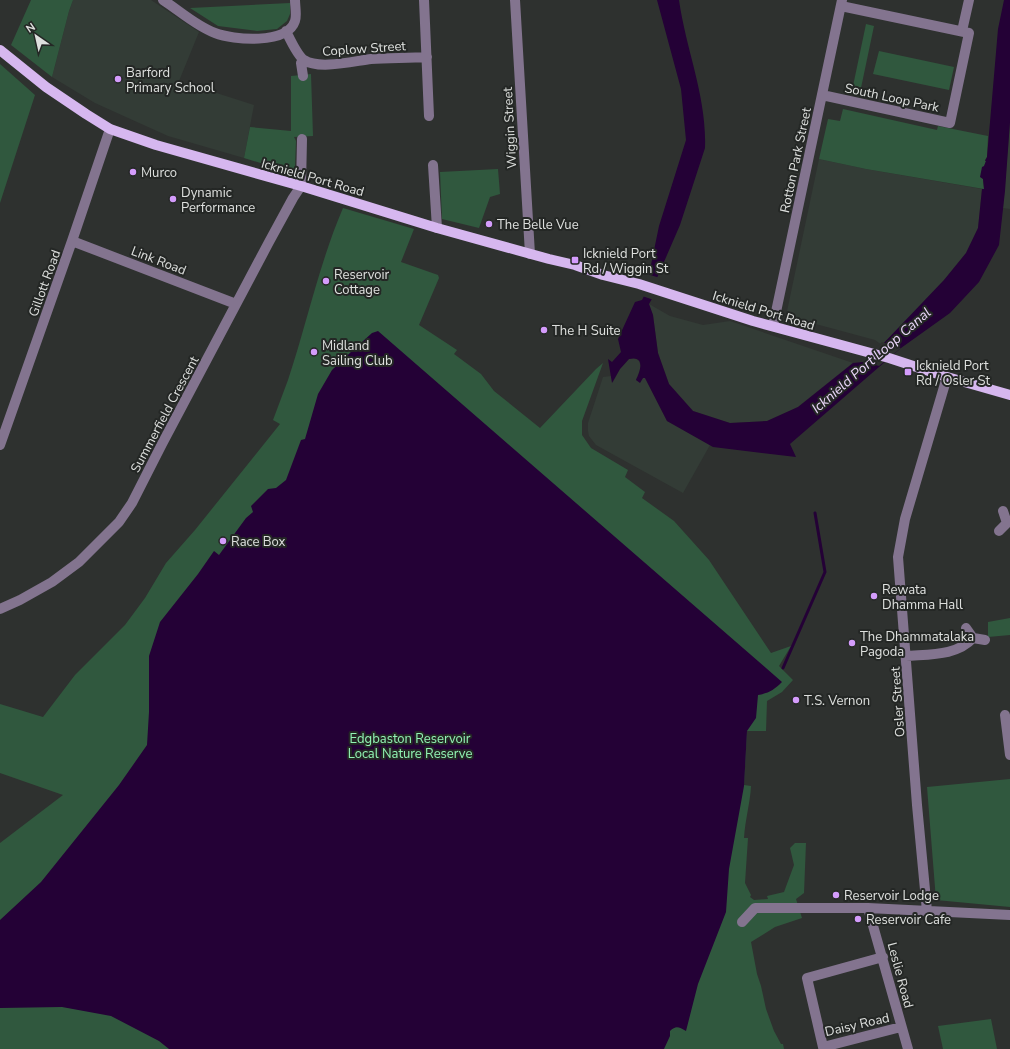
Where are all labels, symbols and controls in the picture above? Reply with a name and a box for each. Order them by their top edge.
north arrow [16,16,56,56]
text: N [23,20,38,37]
street label: Coplow Street [322,37,407,61]
place label: Barford Primary School [126,64,215,97]
marker: Barford Primary School [113,74,123,84]
street label: South Loop Park [843,79,941,117]
street label: Wiggin Street [499,86,521,169]
street label: Rotton Park Street [776,105,816,215]
street label: Icknield Port Road [259,155,366,201]
place label: Murco [141,164,177,182]
marker: Murco [128,167,138,177]
place label: Dynamic Performance [181,184,255,217]
marker: Dynamic Performance [168,194,178,204]
place label: The Belle Vue [497,216,579,234]
marker: The Belle Vue [484,219,494,229]
street label: Link Road [129,242,189,280]
place label: Icknield Port Rd / Wiggin St [583,245,669,278]
street label: Gillott Road [25,247,65,319]
marker: Icknield Port Rd / Wiggin St [570,255,580,265]
place label: Reservoir Cottage [334,266,390,299]
marker: Reservoir Cottage [321,276,331,286]
street label: Icknield Port Road [710,287,817,335]
water label: Icknield Port Loop Canal [807,303,935,418]
place label: The H Suite [552,322,620,340]
marker: The H Suite [539,325,549,335]
place label: Midland Sailing Club [322,337,393,370]
marker: Midland Sailing Club [309,347,319,357]
street label: Summerfield Crescent [127,353,203,476]
place label: Icknield Port Rd / Osler St [916,357,990,390]
marker: Icknield Port Rd / Osler St [903,367,913,377]
place label: Race Box [231,533,286,551]
marker: Race Box [218,536,228,546]
place label: Rewata Dhamma Hall [882,581,963,614]
marker: Rewata Dhamma Hall [869,591,879,601]
place label: The Dhammatalaka Pagoda [860,628,974,661]
marker: The Dhammatalaka Pagoda [847,638,857,648]
street label: Osler Street [887,666,909,738]
place label: T.S. Vernon [804,692,870,710]
marker: T.S. Vernon [791,695,801,705]
park label: Edgbaston Reservoir Local Nature Reserve [348,730,472,763]
place label: Reservoir Lodge [844,887,939,905]
marker: Reservoir Lodge [831,890,841,900]
place label: Reservoir Cafe [866,911,951,929]
marker: Reservoir Cafe [853,914,863,924]
street label: Leslie Road [883,940,917,1010]
street label: Daisy Road [823,1009,891,1041]

